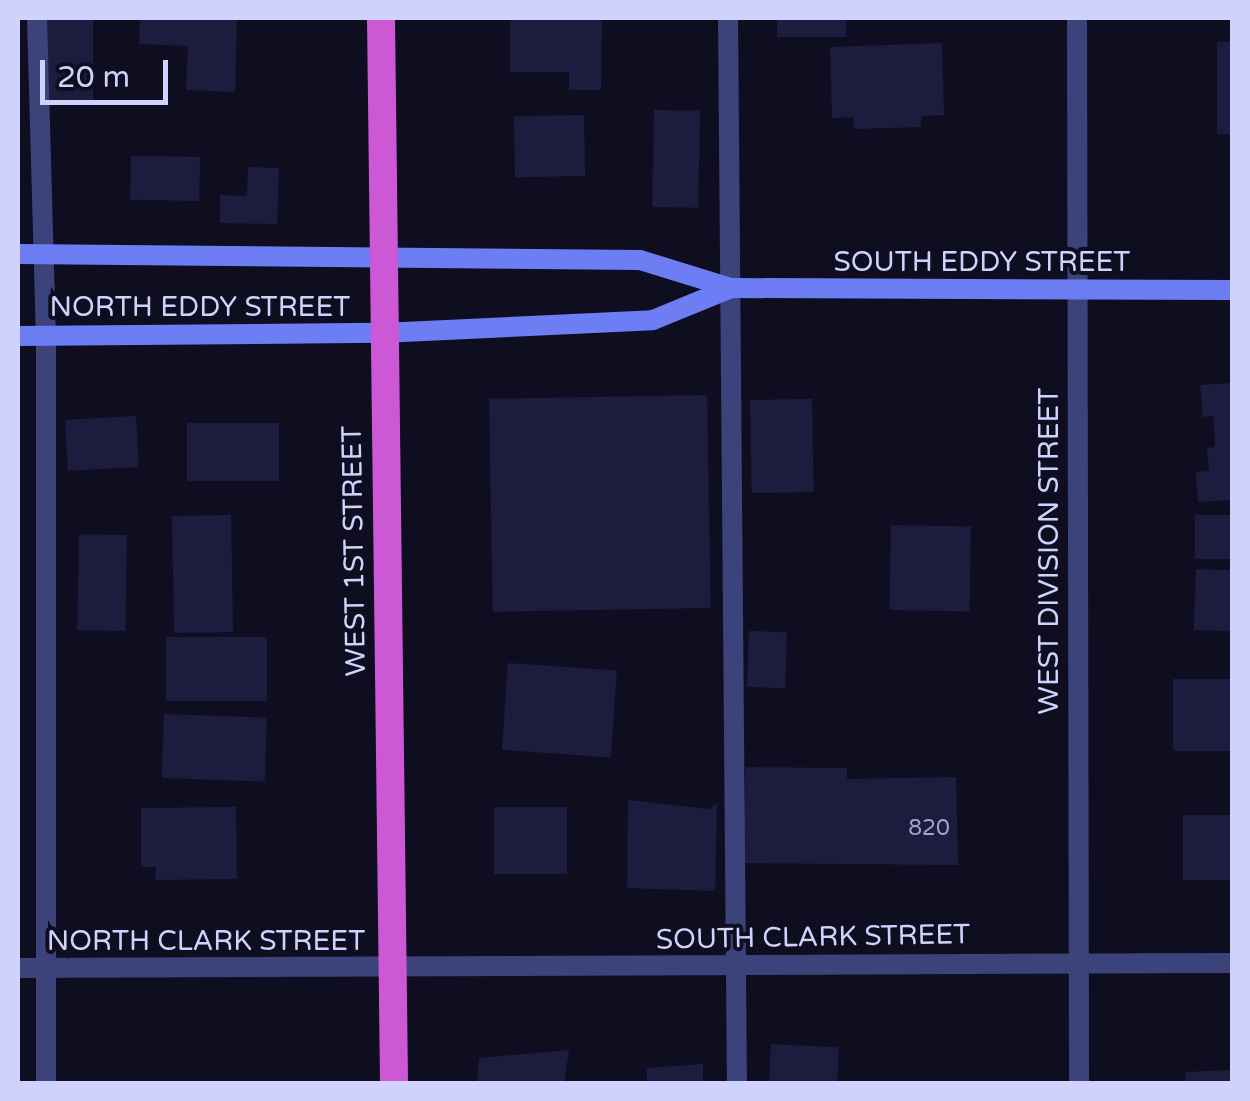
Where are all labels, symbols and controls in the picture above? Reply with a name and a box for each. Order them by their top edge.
scale bar [45,40,172,102]
text: 20 m [57,59,130,96]
street label: SOUTH EDDY STREET [834,245,1130,279]
street label: NORTH EDDY STREET [50,290,350,324]
street label: WEST DIVISION STREET [1032,388,1066,714]
street label: WEST 1ST STREET [335,425,373,677]
house number: 820 [908,816,950,842]
street label: SOUTH CLARK STREET [655,917,971,957]
street label: NORTH CLARK STREET [47,924,365,958]

